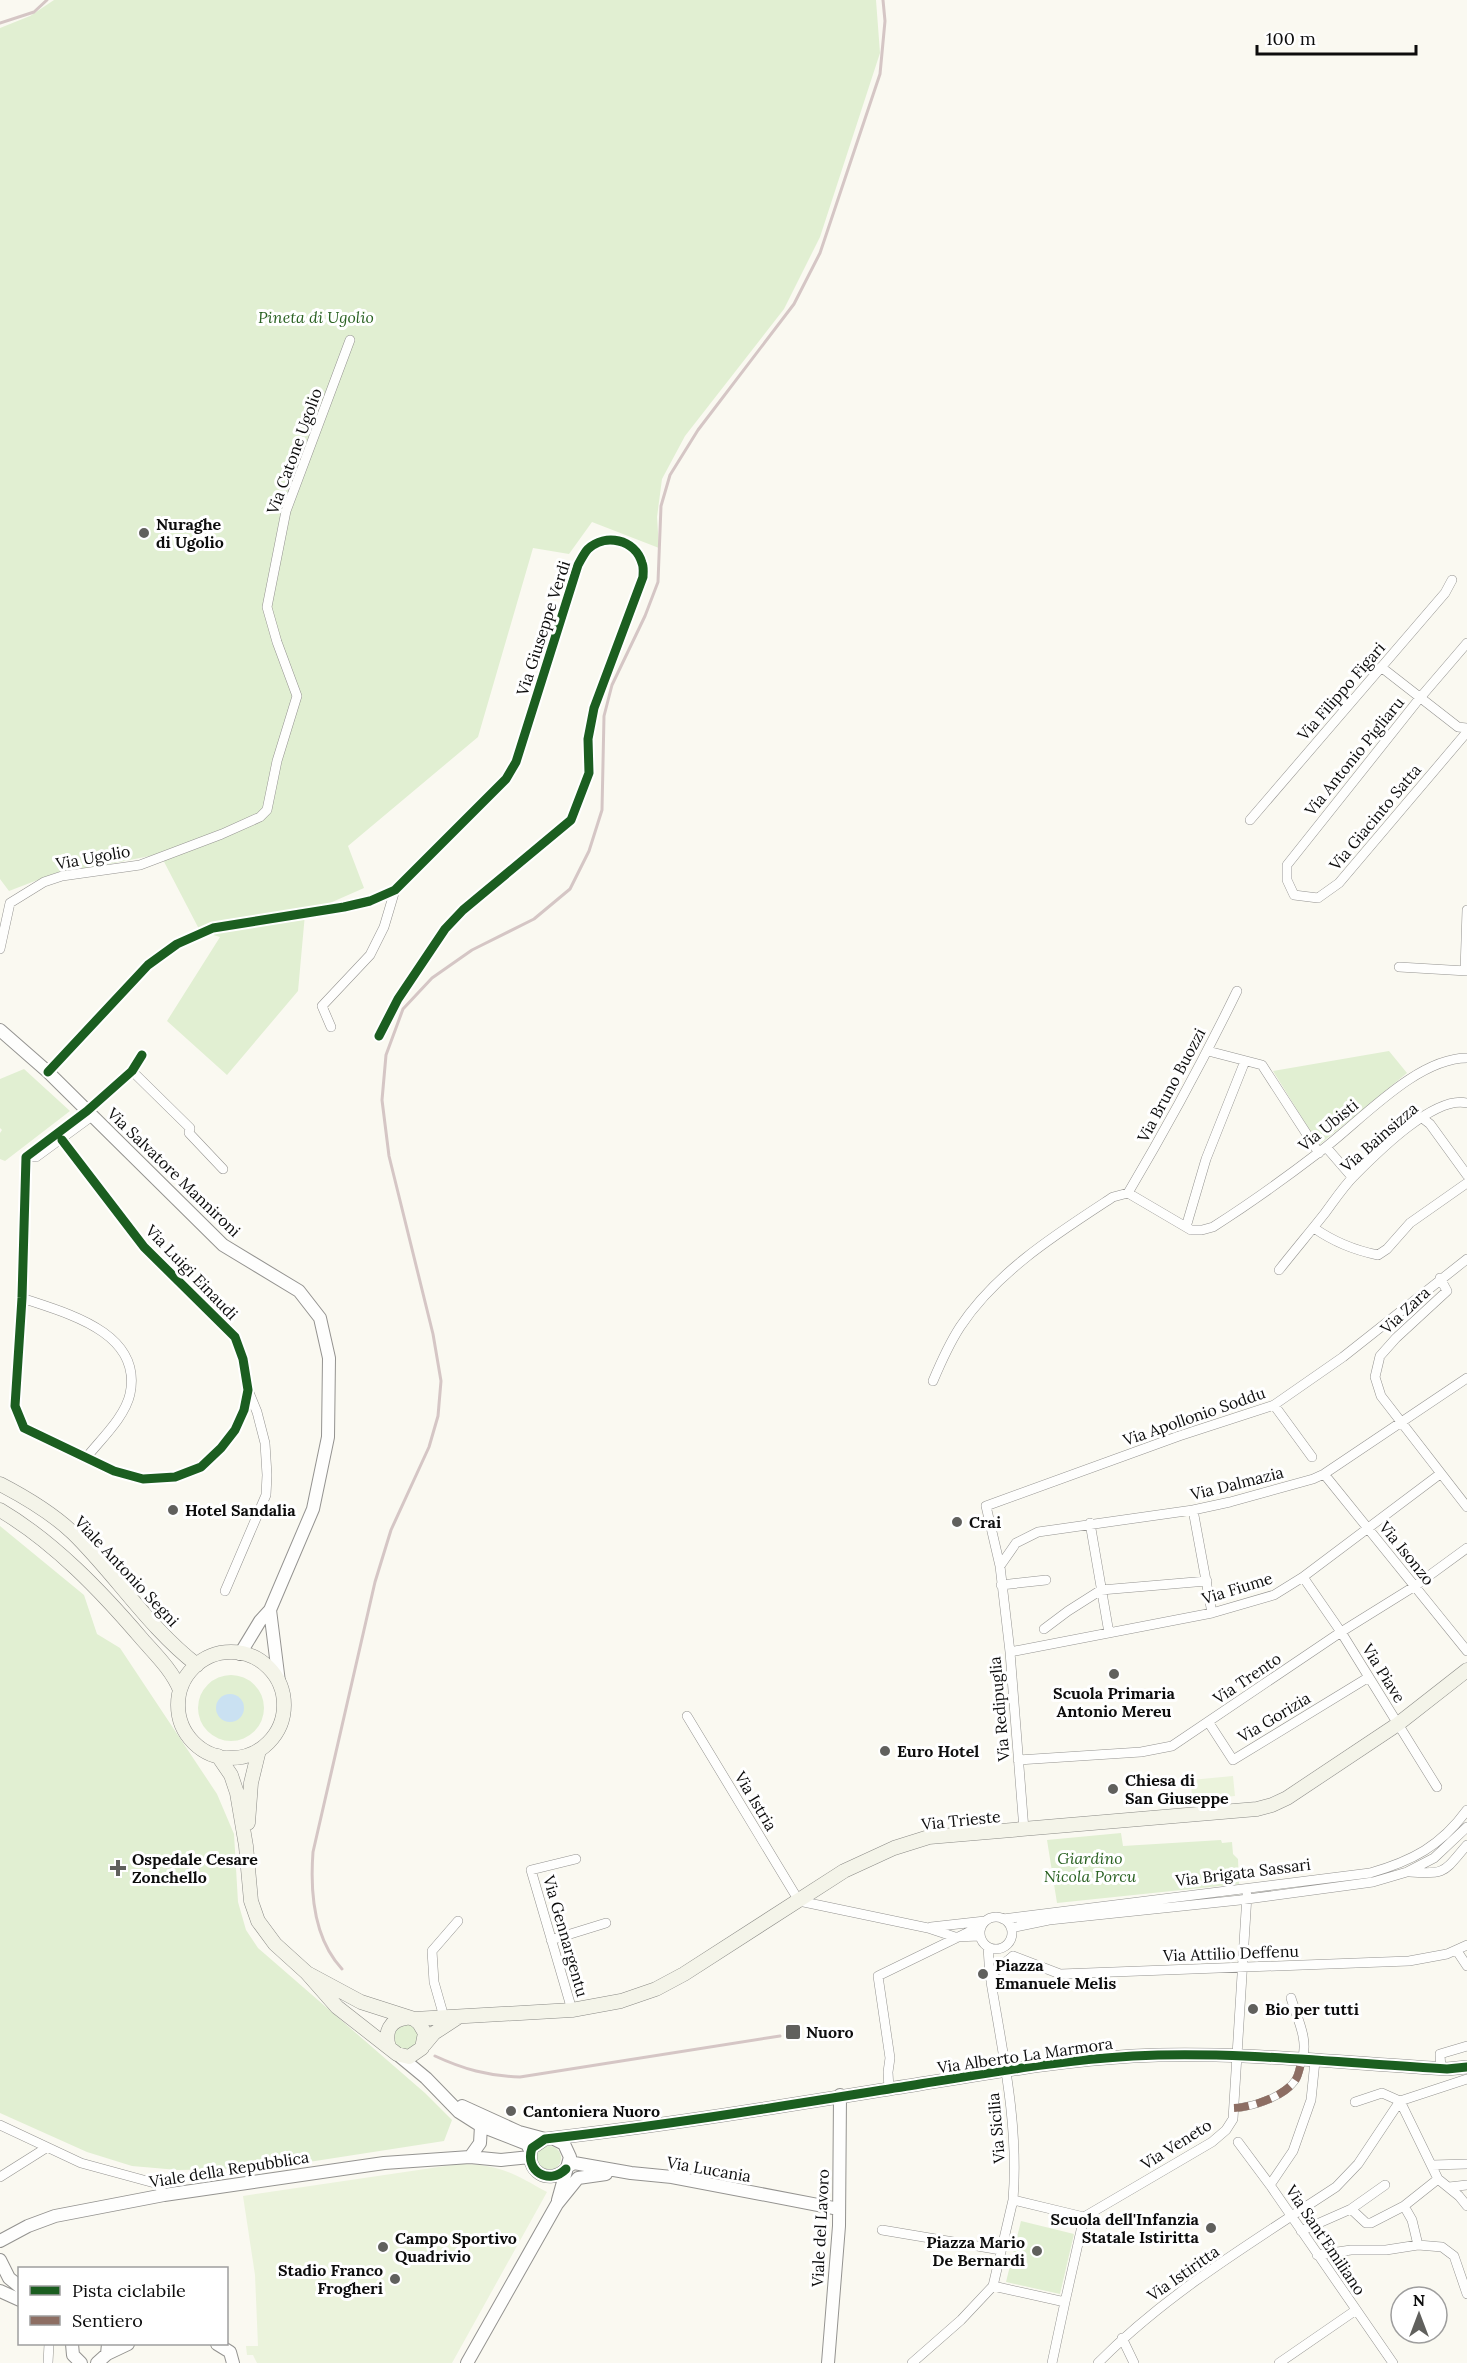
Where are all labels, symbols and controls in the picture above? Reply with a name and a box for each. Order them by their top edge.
scale bar [1257,18,1416,56]
text: 100 m [1266,27,1316,50]
park label: Pineta di Ugolio [258,307,374,327]
street label: Via Catone Ugolio [262,385,326,518]
place label: Nuraghe di Ugolio [156,514,224,552]
marker: Nuraghe di Ugolio [137,526,151,540]
street label: Via Giuseppe Verdi [511,558,574,699]
street label: Via Filippo Figari [1292,638,1389,745]
street label: Via Antonio Pigliaru [1299,692,1408,820]
street label: Via Giacinto Satta [1324,760,1425,875]
street label: Via Ugolio [53,841,132,874]
street label: Via Bruno Buozzi [1132,1025,1209,1146]
street label: Via Ubisti [1293,1095,1362,1156]
street label: Via Bainsizza [1335,1098,1422,1177]
street label: Via Salvatore Mannironi [103,1103,245,1241]
street label: Via Luigi Einaudi [141,1220,242,1324]
street label: Via Zara [1375,1282,1434,1339]
street label: Via Apollonio Soddu [1119,1382,1268,1450]
street label: Via Dalmazia [1187,1462,1286,1504]
place label: Hotel Sandalia [185,1500,296,1520]
marker: Hotel Sandalia [166,1503,180,1517]
street label: Viale Antonio Segni [70,1511,183,1630]
place label: Crai [969,1512,1001,1532]
marker: Crai [950,1515,964,1529]
street label: Via Isonzo [1375,1516,1439,1589]
street label: Via Fiume [1198,1568,1275,1609]
street label: Via Piave [1357,1639,1410,1707]
street label: Via Trento [1208,1648,1285,1709]
street label: Via Redipuglia [984,1656,1014,1763]
marker: Scuola Primaria Antonio Mereu [1107,1667,1121,1681]
place label: Scuola Primaria Antonio Mereu [1053,1683,1176,1721]
street label: Via Gorizia [1233,1688,1314,1747]
place label: Euro Hotel [897,1741,979,1761]
marker: Euro Hotel [878,1744,892,1758]
street label: Via Istria [730,1767,781,1834]
place label: Chiesa di San Giuseppe [1125,1770,1229,1808]
marker: Chiesa di San Giuseppe [1106,1782,1120,1796]
street label: Via Trieste [919,1806,1002,1834]
park label: Giardino Nicola Porcu [1044,1848,1137,1886]
place label: Ospedale Cesare Zonchello [132,1849,258,1887]
street label: Via Brigata Sassari [1173,1854,1312,1890]
marker: Ospedale Cesare Zonchello [109,1859,127,1877]
street label: Via Gennargentu [539,1872,593,1999]
street label: Via Attilio Deffenu [1162,1941,1300,1965]
place label: Piazza Emanuele Melis [995,1955,1116,1993]
marker: Piazza Emanuele Melis [976,1967,990,1981]
place label: Bio per tutti [1265,1999,1359,2019]
marker: Bio per tutti [1246,2002,1260,2016]
place label: Nuoro [806,2022,854,2042]
marker: Nuoro [784,2023,802,2041]
street label: Via Alberto La Marmora [935,2033,1114,2077]
street label: Via Sicilia [983,2092,1009,2165]
place label: Cantoniera Nuoro [523,2101,660,2121]
marker: Cantoniera Nuoro [504,2104,518,2118]
street label: Via Veneto [1136,2114,1215,2174]
street label: Viale della Repubblica [147,2146,310,2192]
street label: Via Lucania [664,2152,753,2186]
street label: Viale del Lavoro [807,2168,833,2289]
street label: Via Sant'Emiliano [1281,2180,1370,2299]
place label: Scuola dell'Infanzia Statale Istiritta [1051,2209,1200,2247]
marker: Scuola dell'Infanzia Statale Istiritta [1204,2221,1218,2235]
place label: Campo Sportivo Quadrivio [395,2228,517,2266]
place label: Piazza Mario De Bernardi [926,2232,1025,2270]
marker: Campo Sportivo Quadrivio [376,2240,390,2254]
street label: Via Istiritta [1142,2241,1223,2306]
marker: Piazza Mario De Bernardi [1030,2244,1044,2258]
place label: Stadio Franco Frogheri [278,2260,383,2298]
legend [18,2267,228,2345]
marker: Stadio Franco Frogheri [388,2272,402,2286]
text: Pista ciclabile [72,2279,186,2302]
north arrow [1389,2285,1449,2345]
text: N [1413,2290,1425,2310]
text: Sentiero [72,2309,143,2332]

